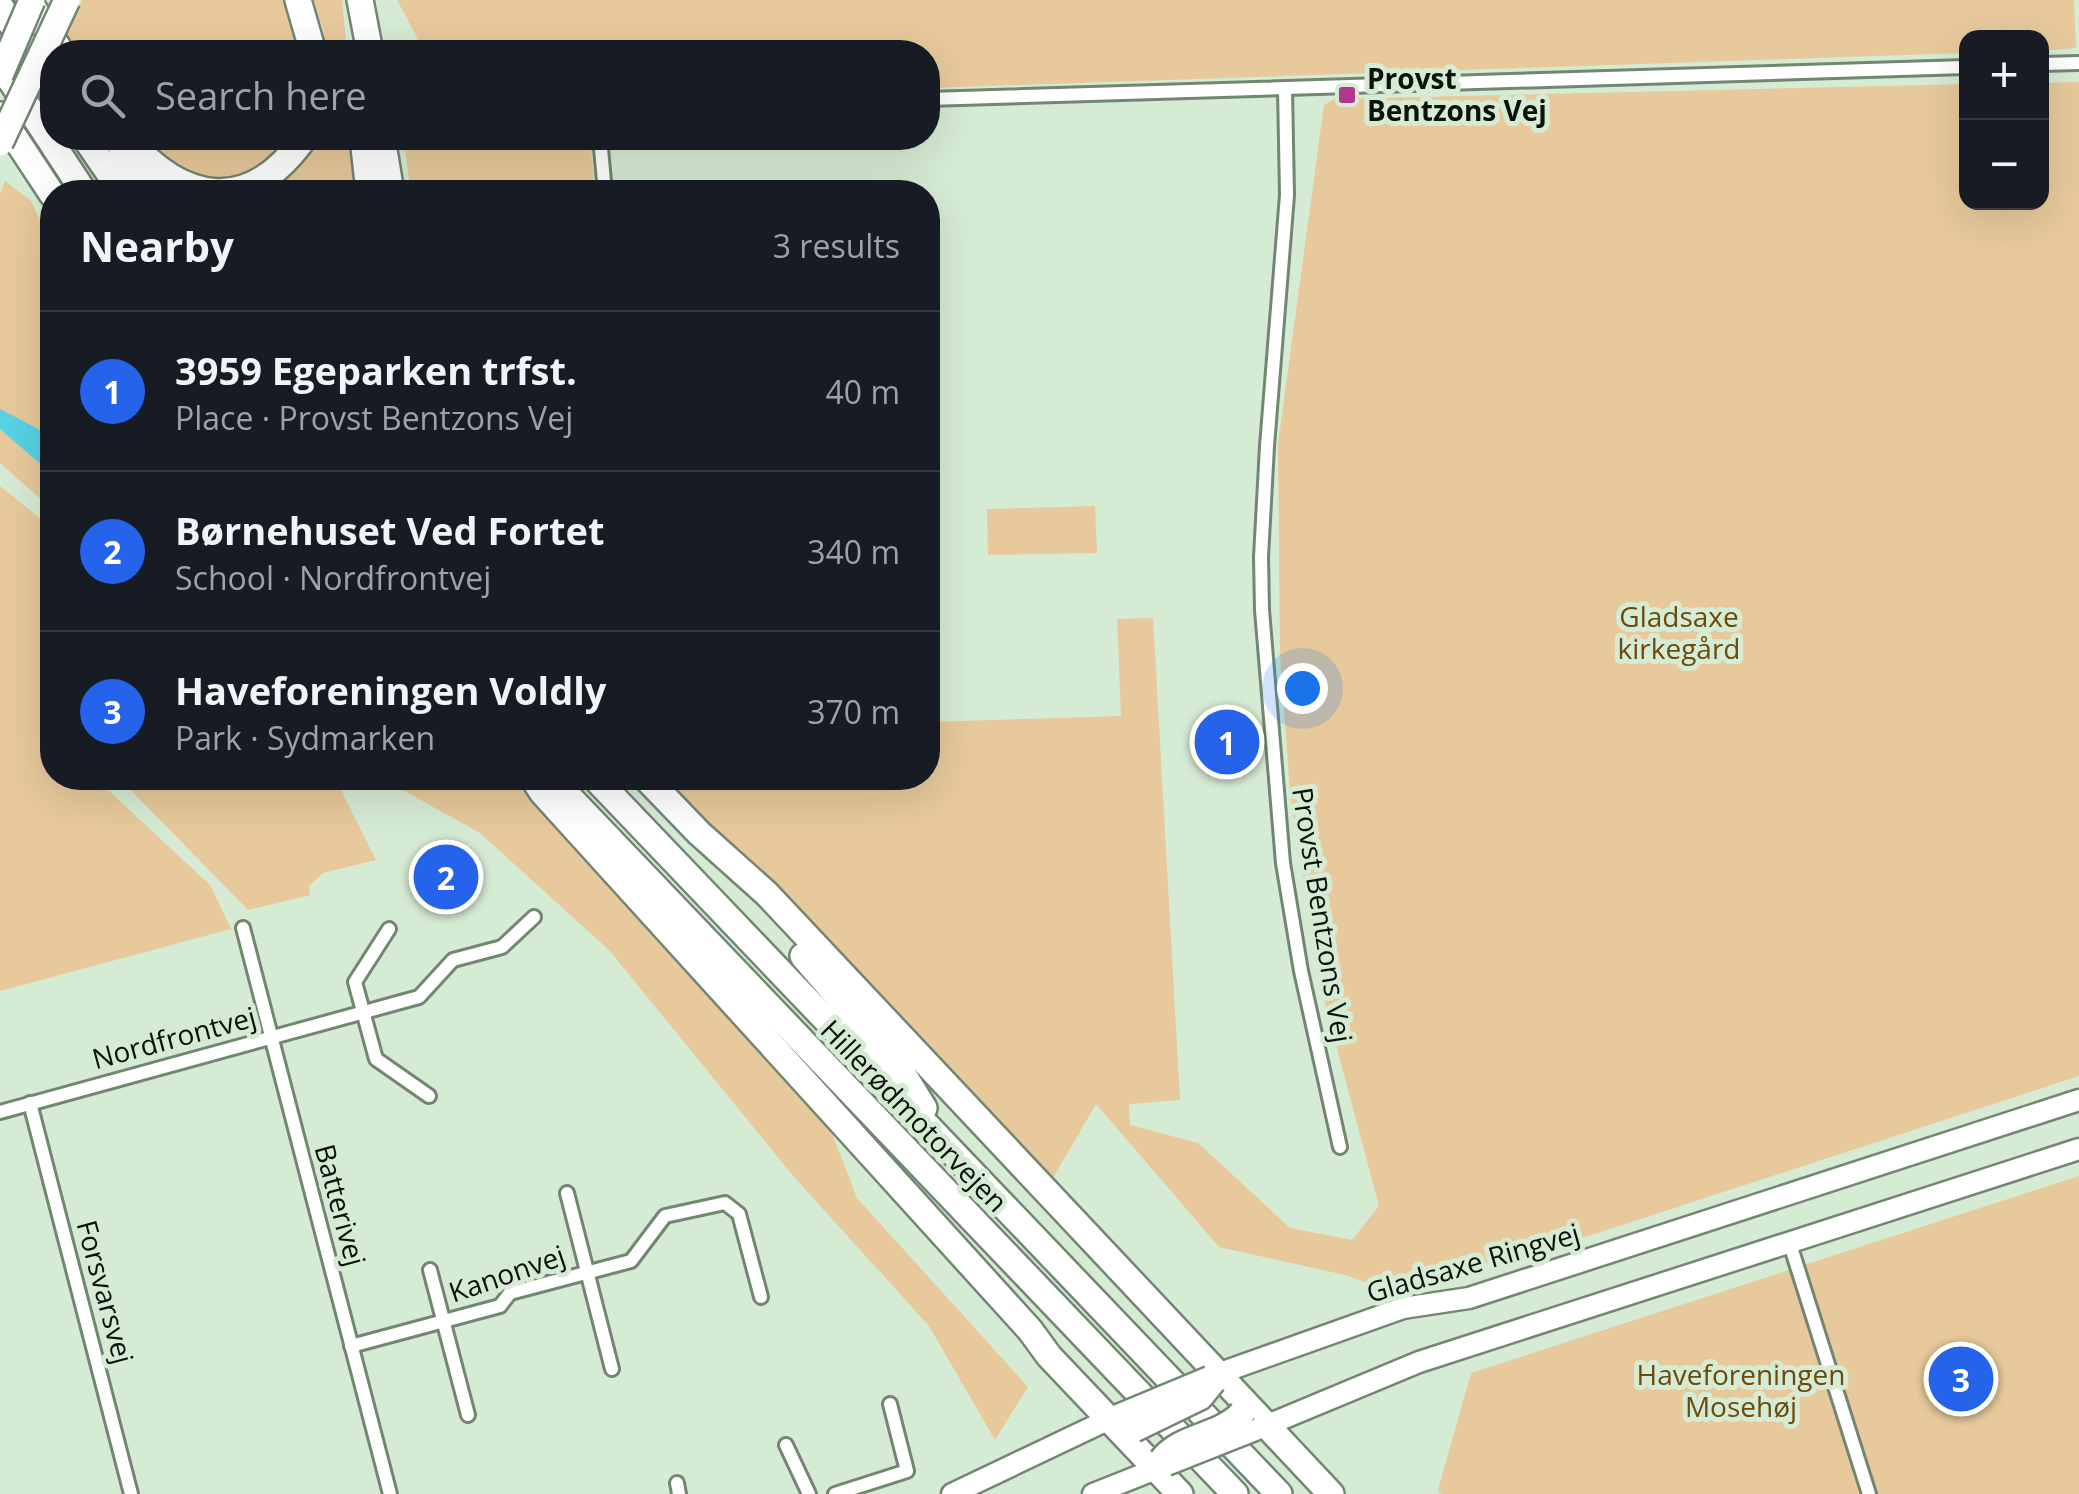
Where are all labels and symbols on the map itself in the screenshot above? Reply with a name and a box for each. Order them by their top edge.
place label: Provst Bentzons Vej [1367,59,1547,129]
marker: Provst Bentzons Vej [1336,84,1358,106]
park label: Gladsaxe kirkegård [1618,597,1741,667]
your location [1277,663,1328,714]
pin: 1 [1194,704,1260,780]
street label: Provst Bentzons Vej [1284,784,1362,1045]
pin: 2 [414,840,478,914]
street label: Nordfrontvej [88,997,260,1077]
street label: Hillerødmotorvejen [813,1011,1017,1220]
street label: Batterivej [306,1140,375,1270]
street label: Gladsaxe Ringvej [1362,1213,1584,1311]
street label: Forsvarsvej [69,1216,143,1368]
street label: Kanonvej [443,1235,570,1311]
pin: 3 [1928,1342,1994,1416]
park label: Haveforeningen Mosehøj [1637,1355,1845,1425]

